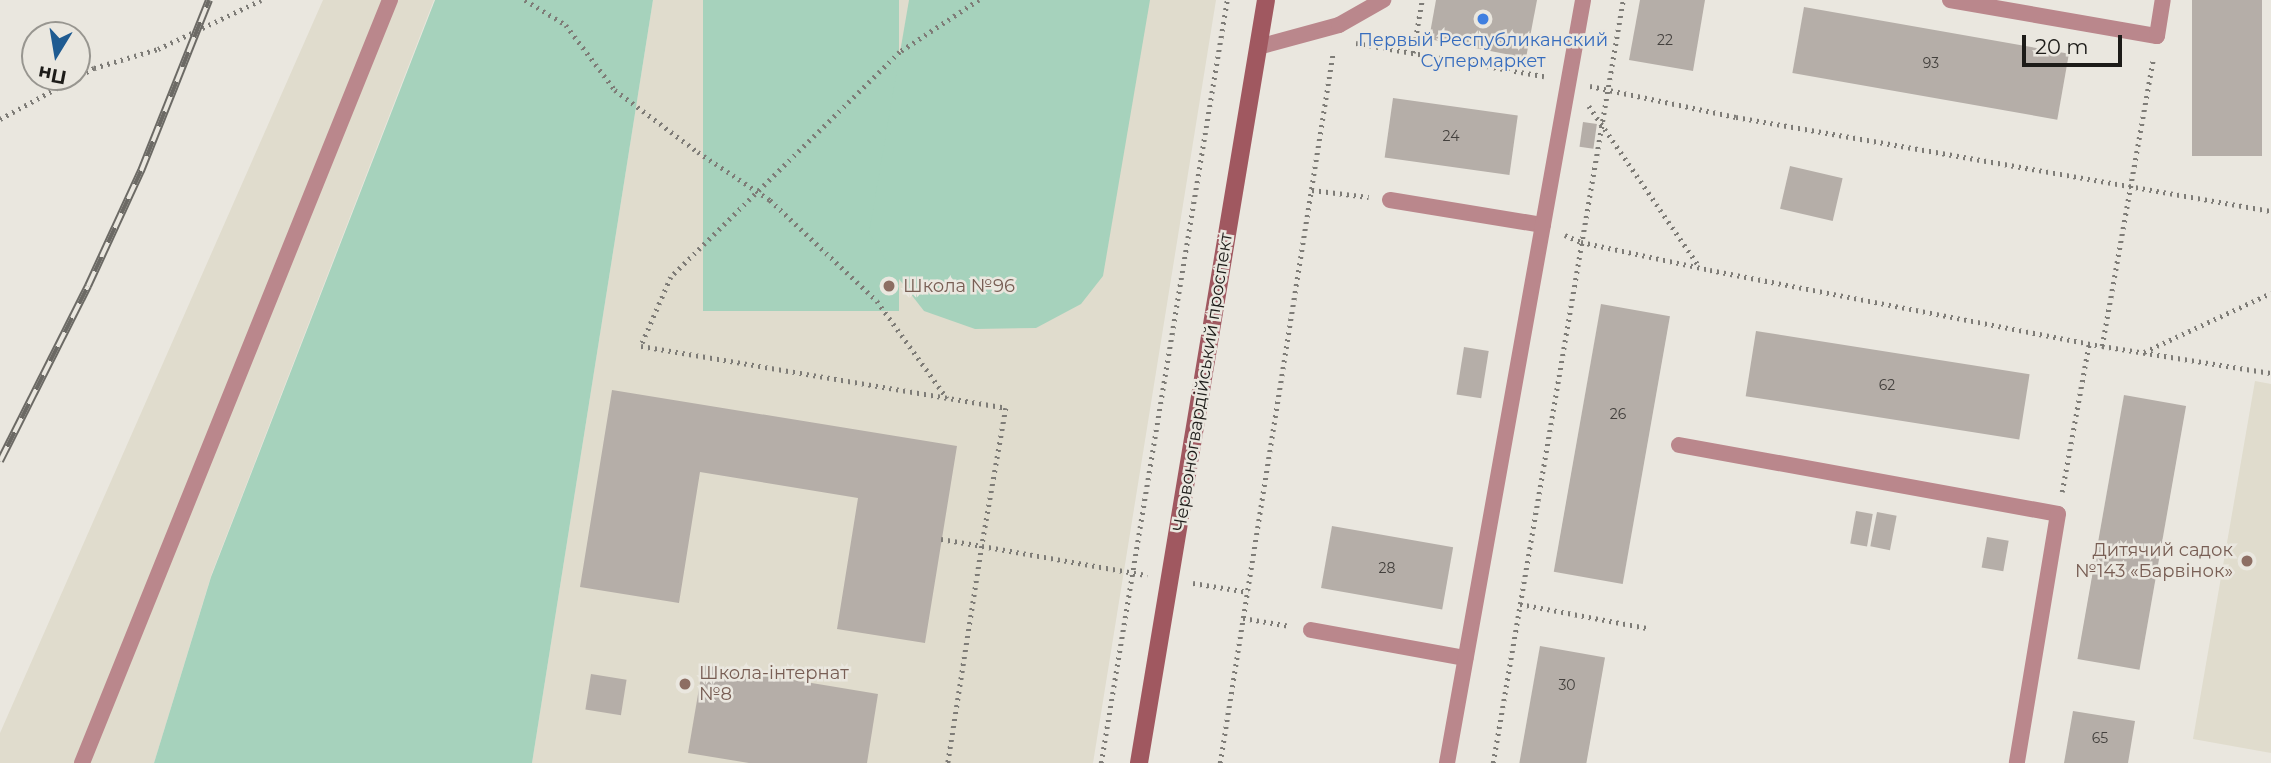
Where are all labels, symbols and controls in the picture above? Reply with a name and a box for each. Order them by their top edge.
marker: Первый Республиканский Супермаркет [1475,11,1491,27]
north arrow [21,21,91,91]
scale bar [2026,21,2126,65]
place label: Первый Республиканский Супермаркет [1358,30,1608,72]
house number: 22 [1657,32,1673,48]
text: 20 m [2035,34,2089,59]
house number: 93 [1923,55,1939,71]
text: Пн [36,61,69,89]
house number: 24 [1443,128,1459,144]
street label: Червоногвардійський проспект [1169,231,1237,533]
place label: Школа №96 [903,275,1015,297]
marker: Школа №96 [881,278,897,294]
house number: 62 [1879,377,1895,393]
house number: 26 [1610,406,1626,422]
place label: Дитячий садок №143 «Барвінок» [2075,540,2233,582]
marker: Дитячий садок №143 «Барвінок» [2239,553,2255,569]
house number: 28 [1379,560,1395,576]
place label: Школа-інтернат №8 [699,663,849,706]
marker: Школа-інтернат №8 [677,676,693,692]
house number: 30 [1558,677,1576,693]
house number: 65 [2092,730,2108,746]

